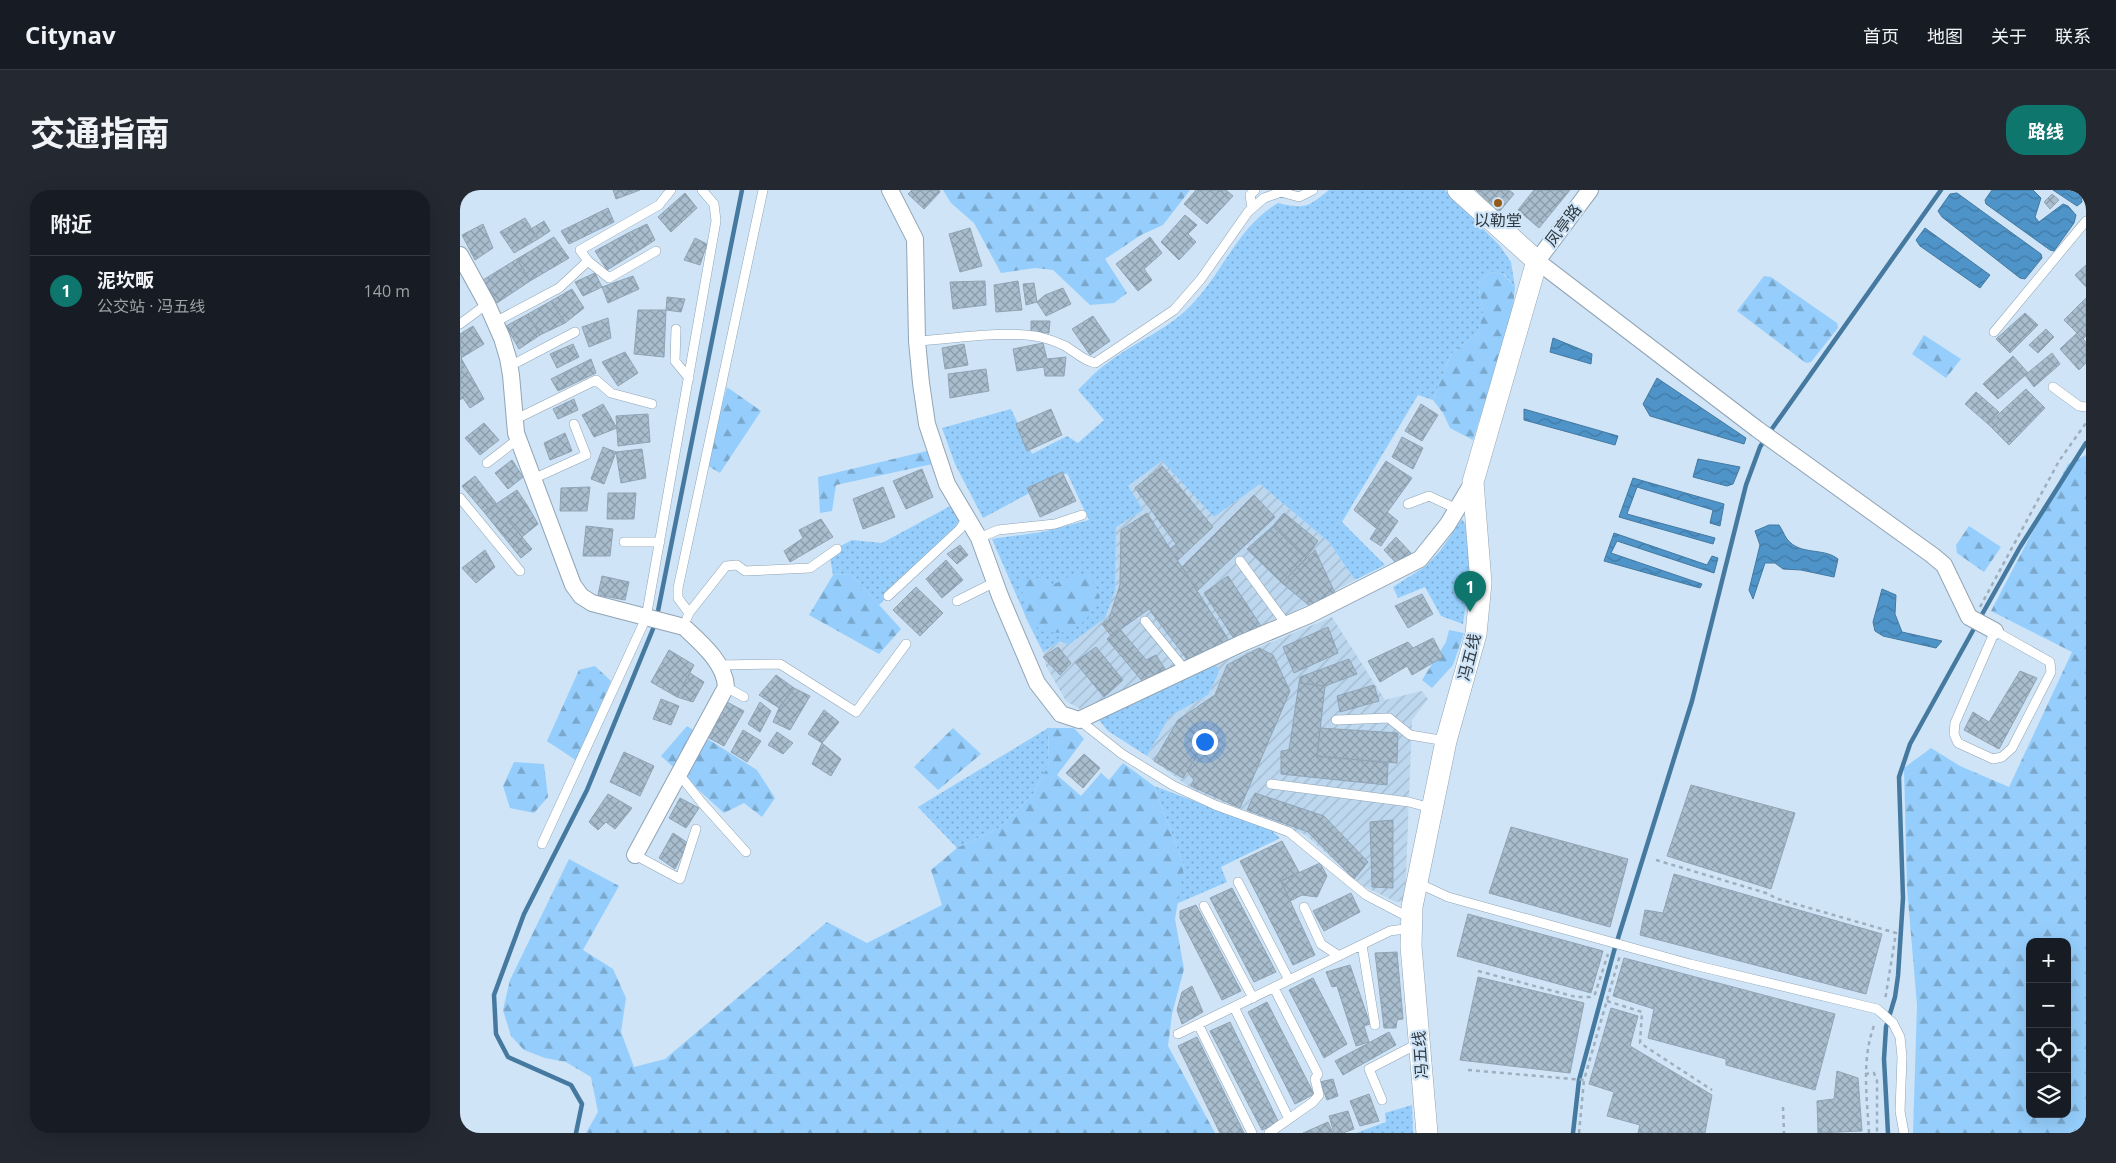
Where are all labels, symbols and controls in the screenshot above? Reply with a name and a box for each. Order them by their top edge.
text: Citynav [25,18,116,51]
text: 首页 [1863,24,1899,48]
text: 地图 [1927,24,1963,48]
text: 关于 [1991,24,2027,48]
text: 联系 [2055,24,2091,48]
button: 路线 [2006,105,2086,155]
text: 交通指南 [30,109,170,156]
marker: 以勒堂 [1492,197,1504,209]
street label: 凤亭路 [1540,199,1586,251]
place label: 以勒堂 [1474,209,1522,231]
text: 附近 [50,210,92,238]
text: 泥坎畈 [97,267,154,293]
text: 1 [61,280,71,302]
text: 140 m [364,280,410,302]
text: 公交站 · 冯五线 [97,295,206,317]
pin: 1 [1454,571,1486,612]
street label: 冯五线 [1453,631,1485,683]
your location [1192,729,1218,755]
map controls [2026,938,2071,1118]
button: + [2026,938,2071,983]
button: − [2026,983,2071,1028]
button: locate [2026,1028,2071,1073]
street label: 冯五线 [1407,1030,1433,1080]
button: layers [2026,1073,2071,1118]

